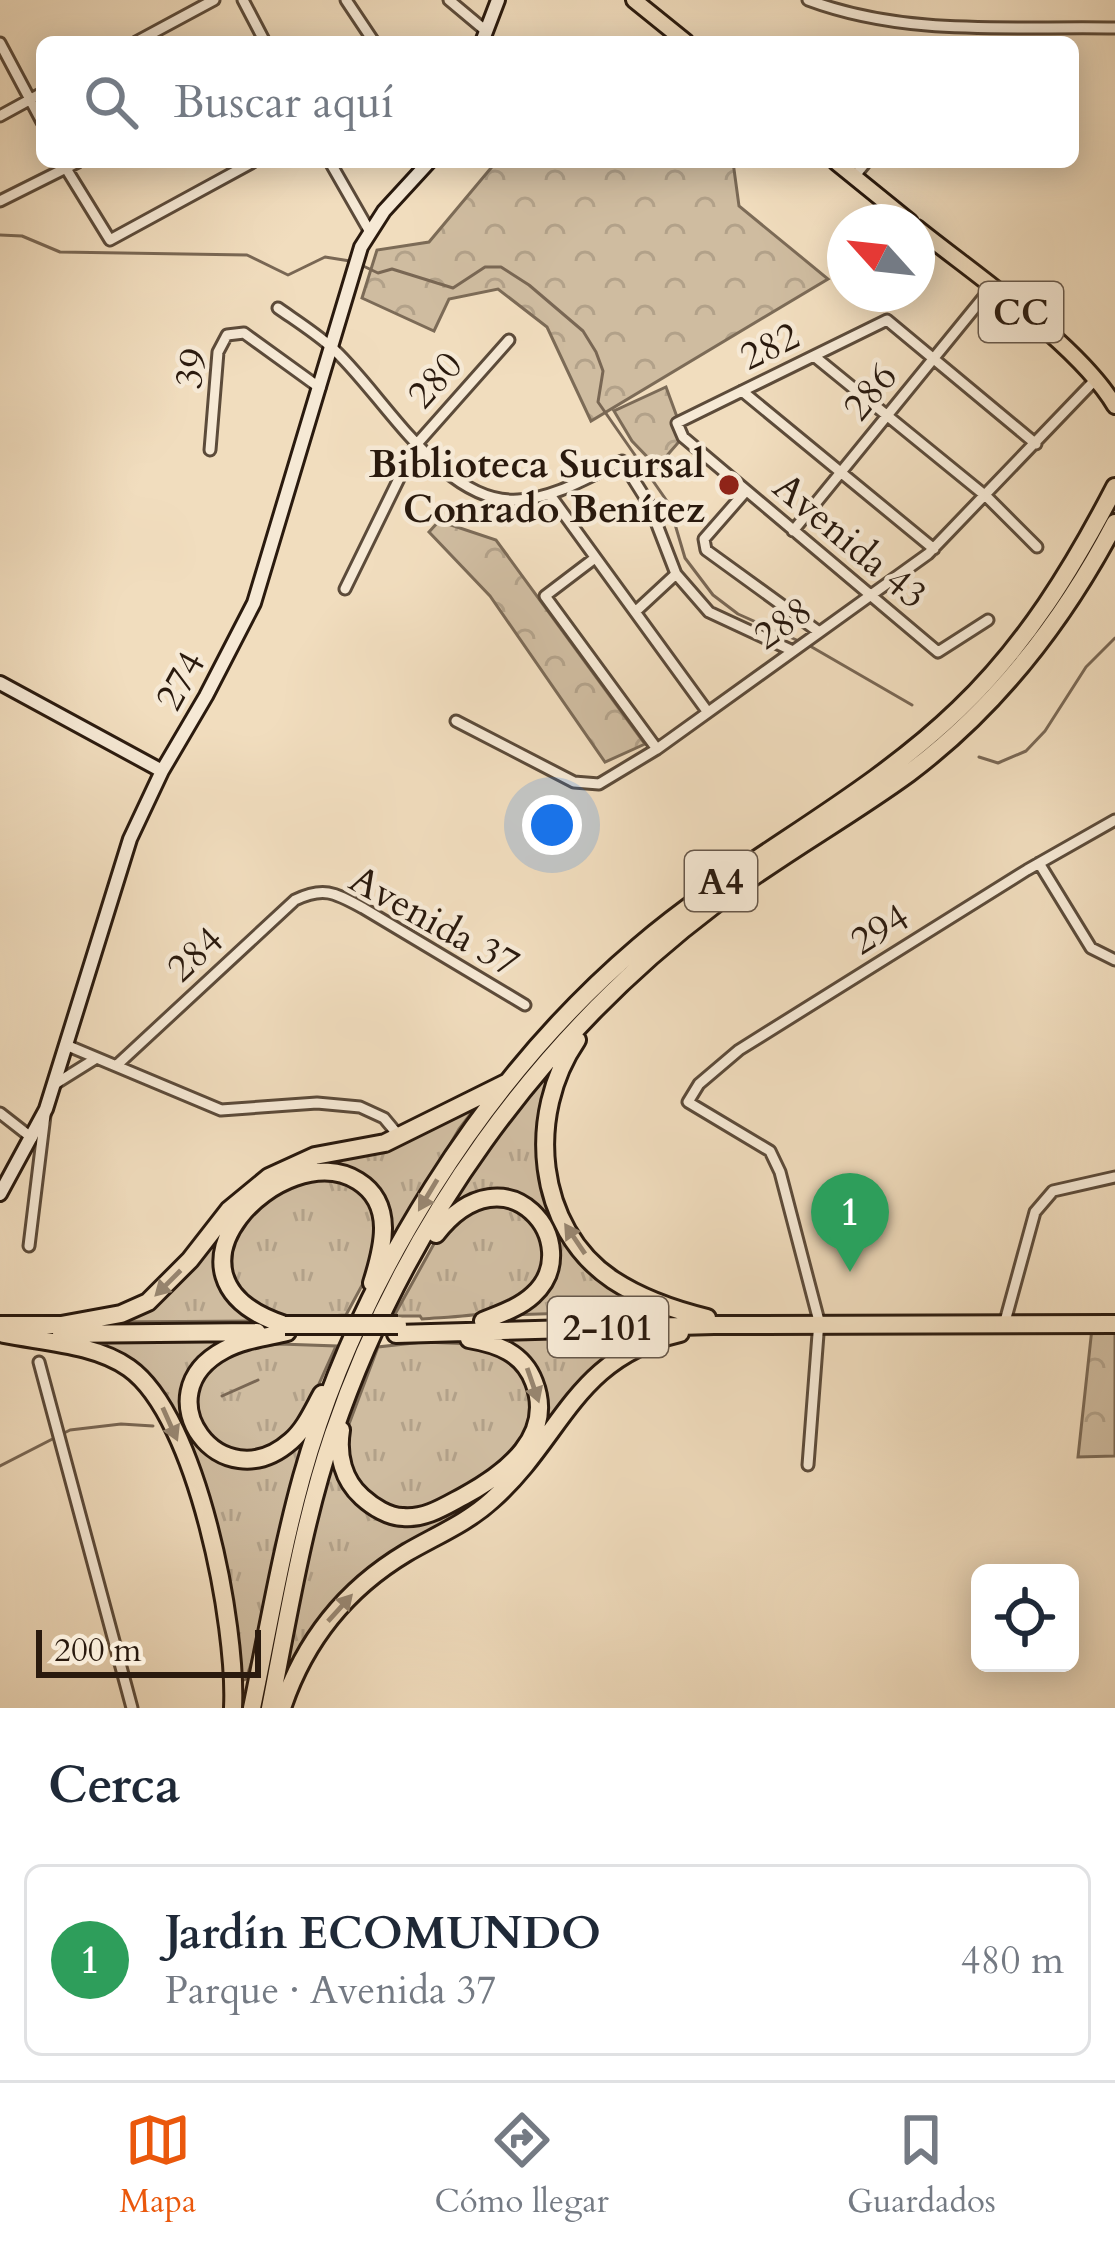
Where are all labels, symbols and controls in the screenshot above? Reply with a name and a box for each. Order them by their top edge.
search box [36,36,1079,168]
icon: search [78,69,144,135]
text: Buscar aquí [174,72,394,133]
north arrow [827,204,935,312]
road number: CC [979,282,1063,342]
street label: 282 [731,309,808,383]
street label: 280 [395,340,475,420]
street label: 39 [162,344,221,393]
street label: 286 [831,352,910,432]
place label: Biblioteca Sucursal Conrado Benítez [369,438,705,536]
street label: Avenida 43 [762,461,938,621]
marker: Biblioteca Sucursal Conrado Benítez [716,472,742,498]
street label: 288 [743,584,823,662]
street label: 274 [143,642,218,720]
your location [522,795,582,855]
road number: A4 [685,851,757,911]
street label: Avenida 37 [340,853,529,990]
street label: 294 [840,891,919,968]
street label: 284 [155,914,235,994]
pin: 1 [811,1173,889,1272]
one-way arrow [419,1178,440,1212]
one-way arrow [564,1222,587,1255]
one-way arrow [154,1269,182,1297]
road number: 2-101 [548,1297,668,1357]
one-way arrow [524,1368,543,1404]
one-way arrow [160,1407,180,1442]
map controls [971,1564,1079,1672]
button: locate [971,1564,1079,1672]
one-way arrow [326,1593,353,1623]
scale bar [36,1624,261,1677]
text: 200 m [54,1628,141,1673]
text: Cerca [48,1751,180,1821]
text: Jardín ECOMUNDO [165,1903,601,1964]
text: 1 [80,1934,100,1987]
text: 480 m [961,1934,1064,1987]
text: Parque · Avenida 37 [165,1964,496,2017]
tab: Mapa [119,2107,196,2224]
tab: Cómo llegar [435,2107,609,2224]
tab: Guardados [847,2107,996,2224]

